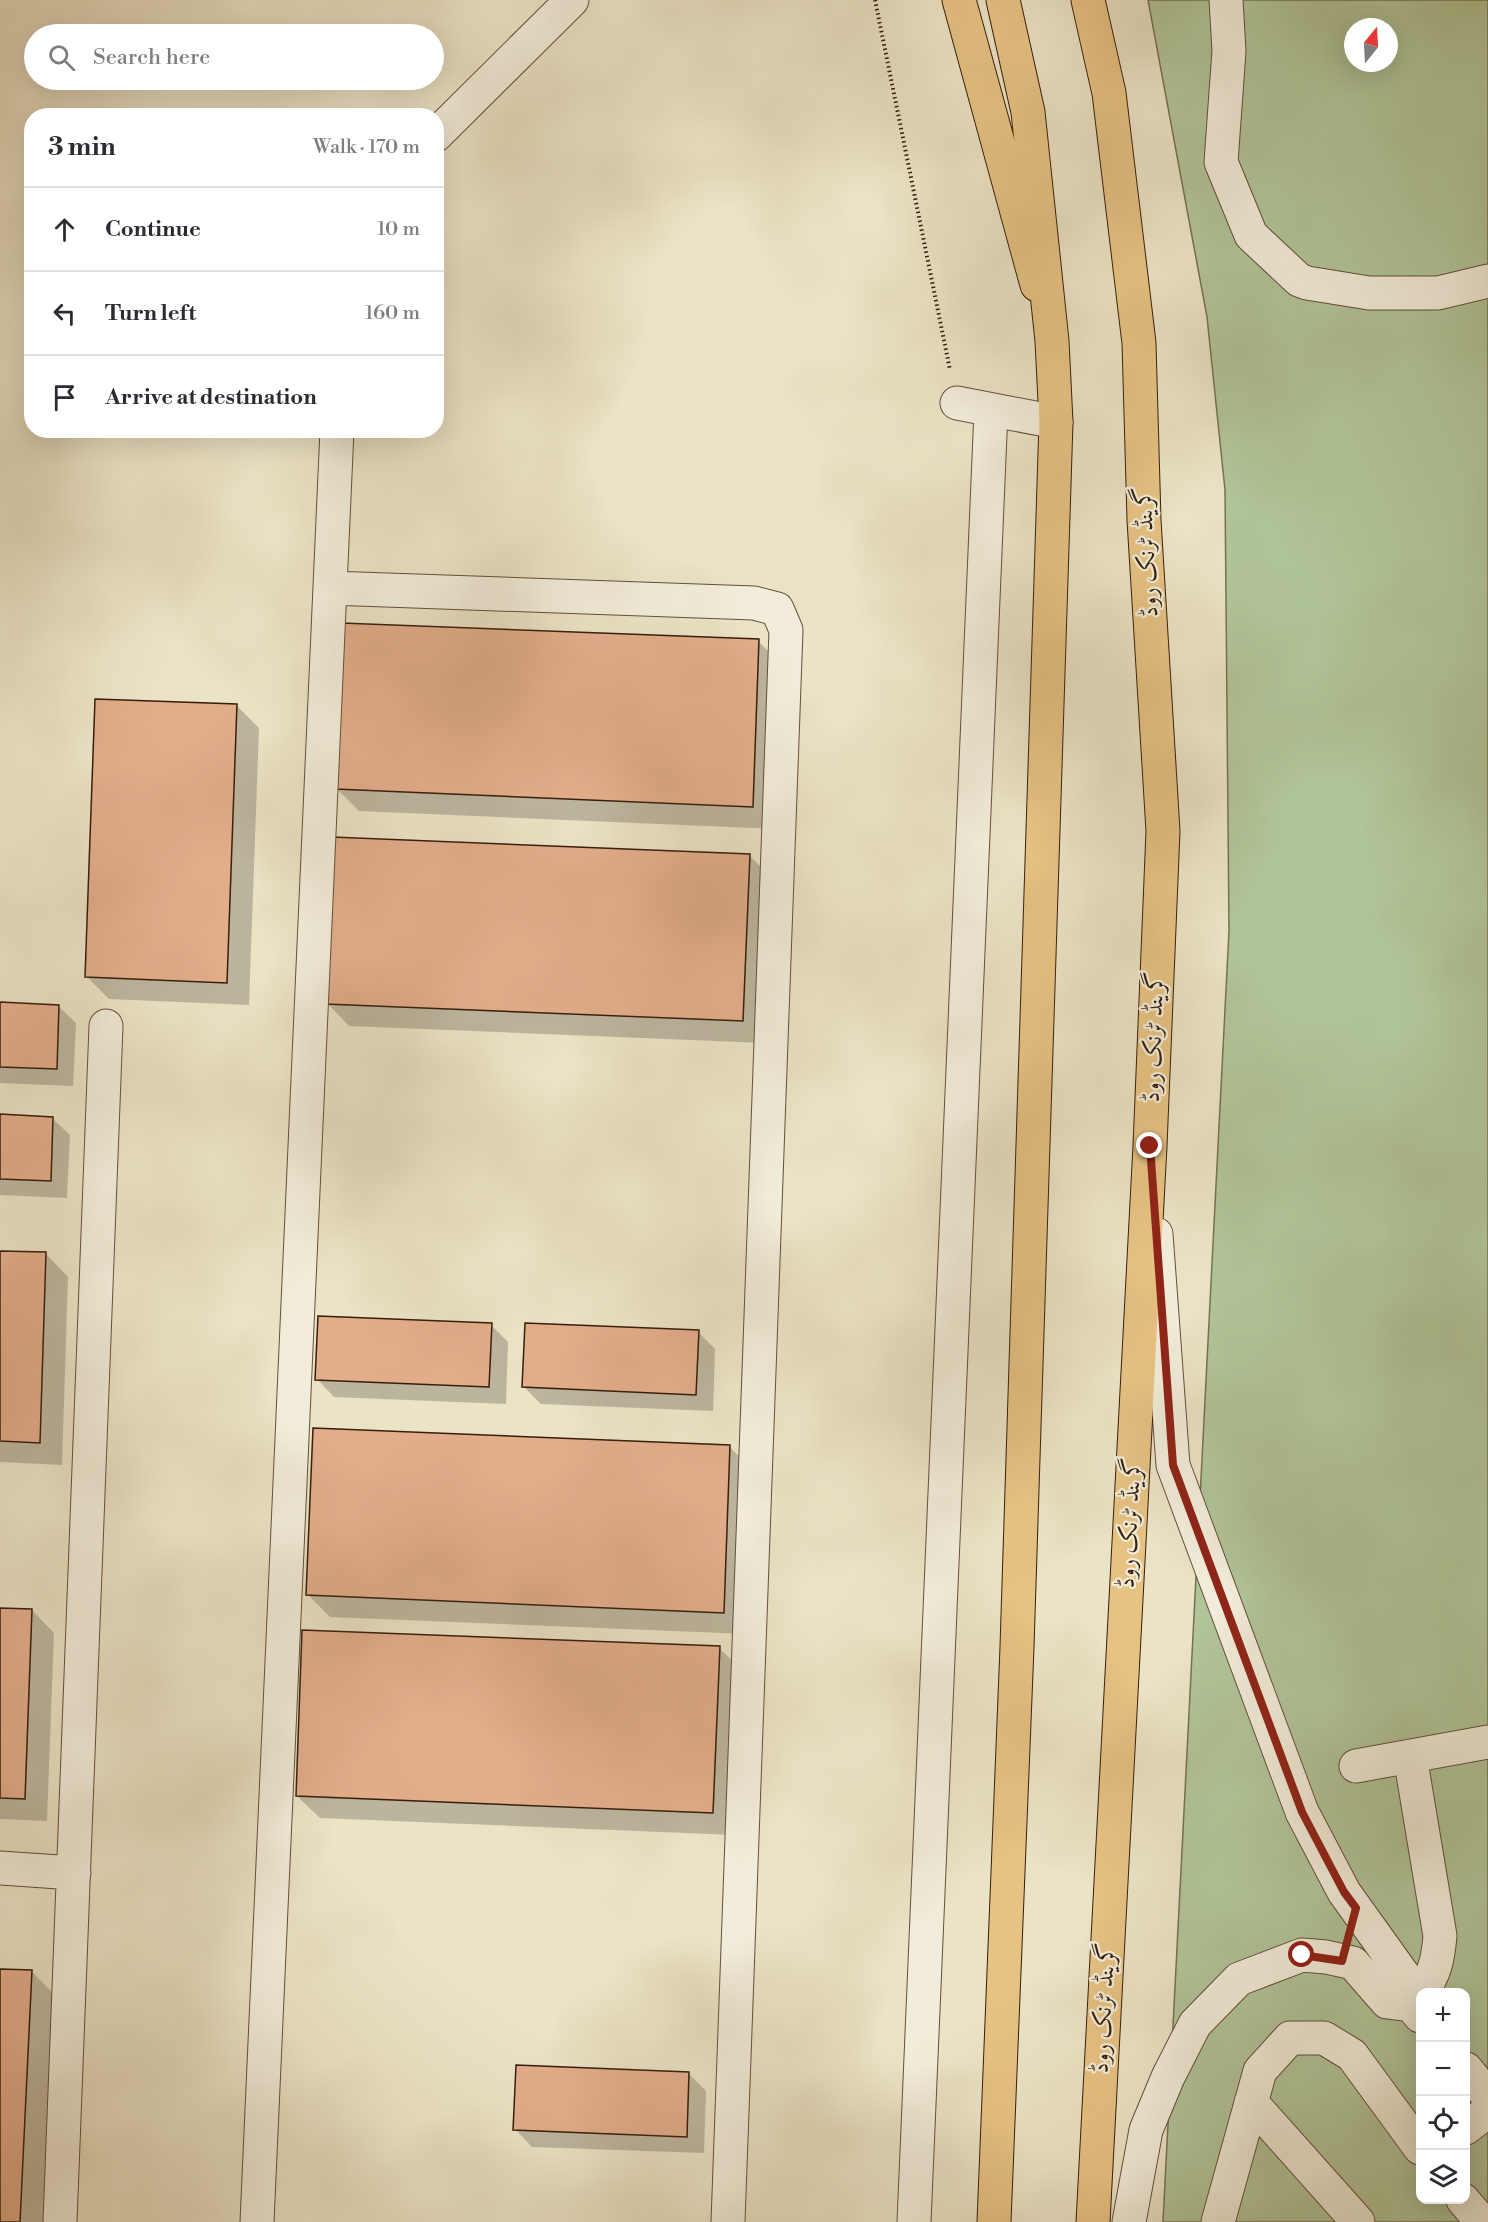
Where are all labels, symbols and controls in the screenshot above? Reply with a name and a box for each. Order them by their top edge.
north arrow [1344,18,1398,72]
search box [24,24,444,90]
icon: search [45,41,78,74]
text: Search here [93,44,210,71]
text: 3 min [48,131,116,163]
text: Walk · 170 m [313,135,420,160]
icon: ahead [48,213,81,246]
text: Continue [105,216,201,243]
text: 10 m [377,217,420,242]
icon: left [48,297,81,330]
text: Turn left [105,300,196,327]
text: 160 m [365,301,420,326]
icon: arrive [48,381,81,414]
text: Arrive at destination [105,384,317,411]
street label: گرینڈ ٹرنک روڈ [1127,486,1165,618]
street label: گرینڈ ٹرنک روڈ [1135,971,1171,1103]
route end [1136,1132,1162,1158]
street label: گرینڈ ٹرنک روڈ [1110,1457,1148,1589]
route start [1288,1941,1314,1967]
street label: گرینڈ ٹرنک روڈ [1084,1942,1122,2074]
map controls [1416,1988,1470,2204]
button: + [1416,1988,1470,2042]
button: − [1416,2042,1470,2096]
button: locate [1416,2096,1470,2150]
button: layers [1416,2150,1470,2204]

